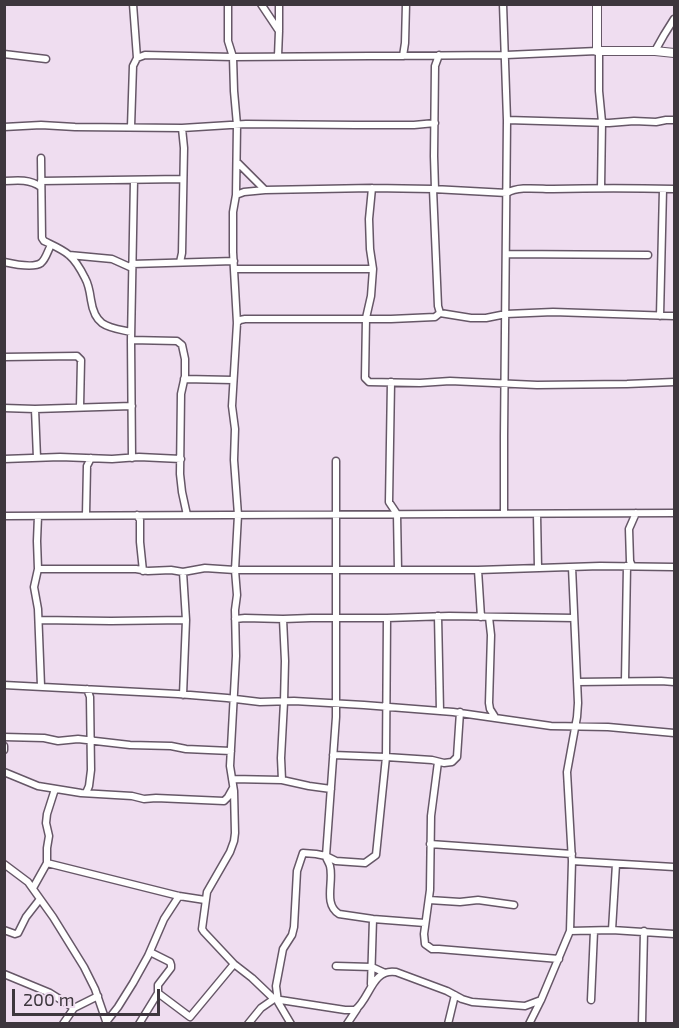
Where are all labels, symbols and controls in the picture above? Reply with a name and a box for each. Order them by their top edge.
scale bar [15,977,164,1015]
text: 200 m [23,988,75,1010]

